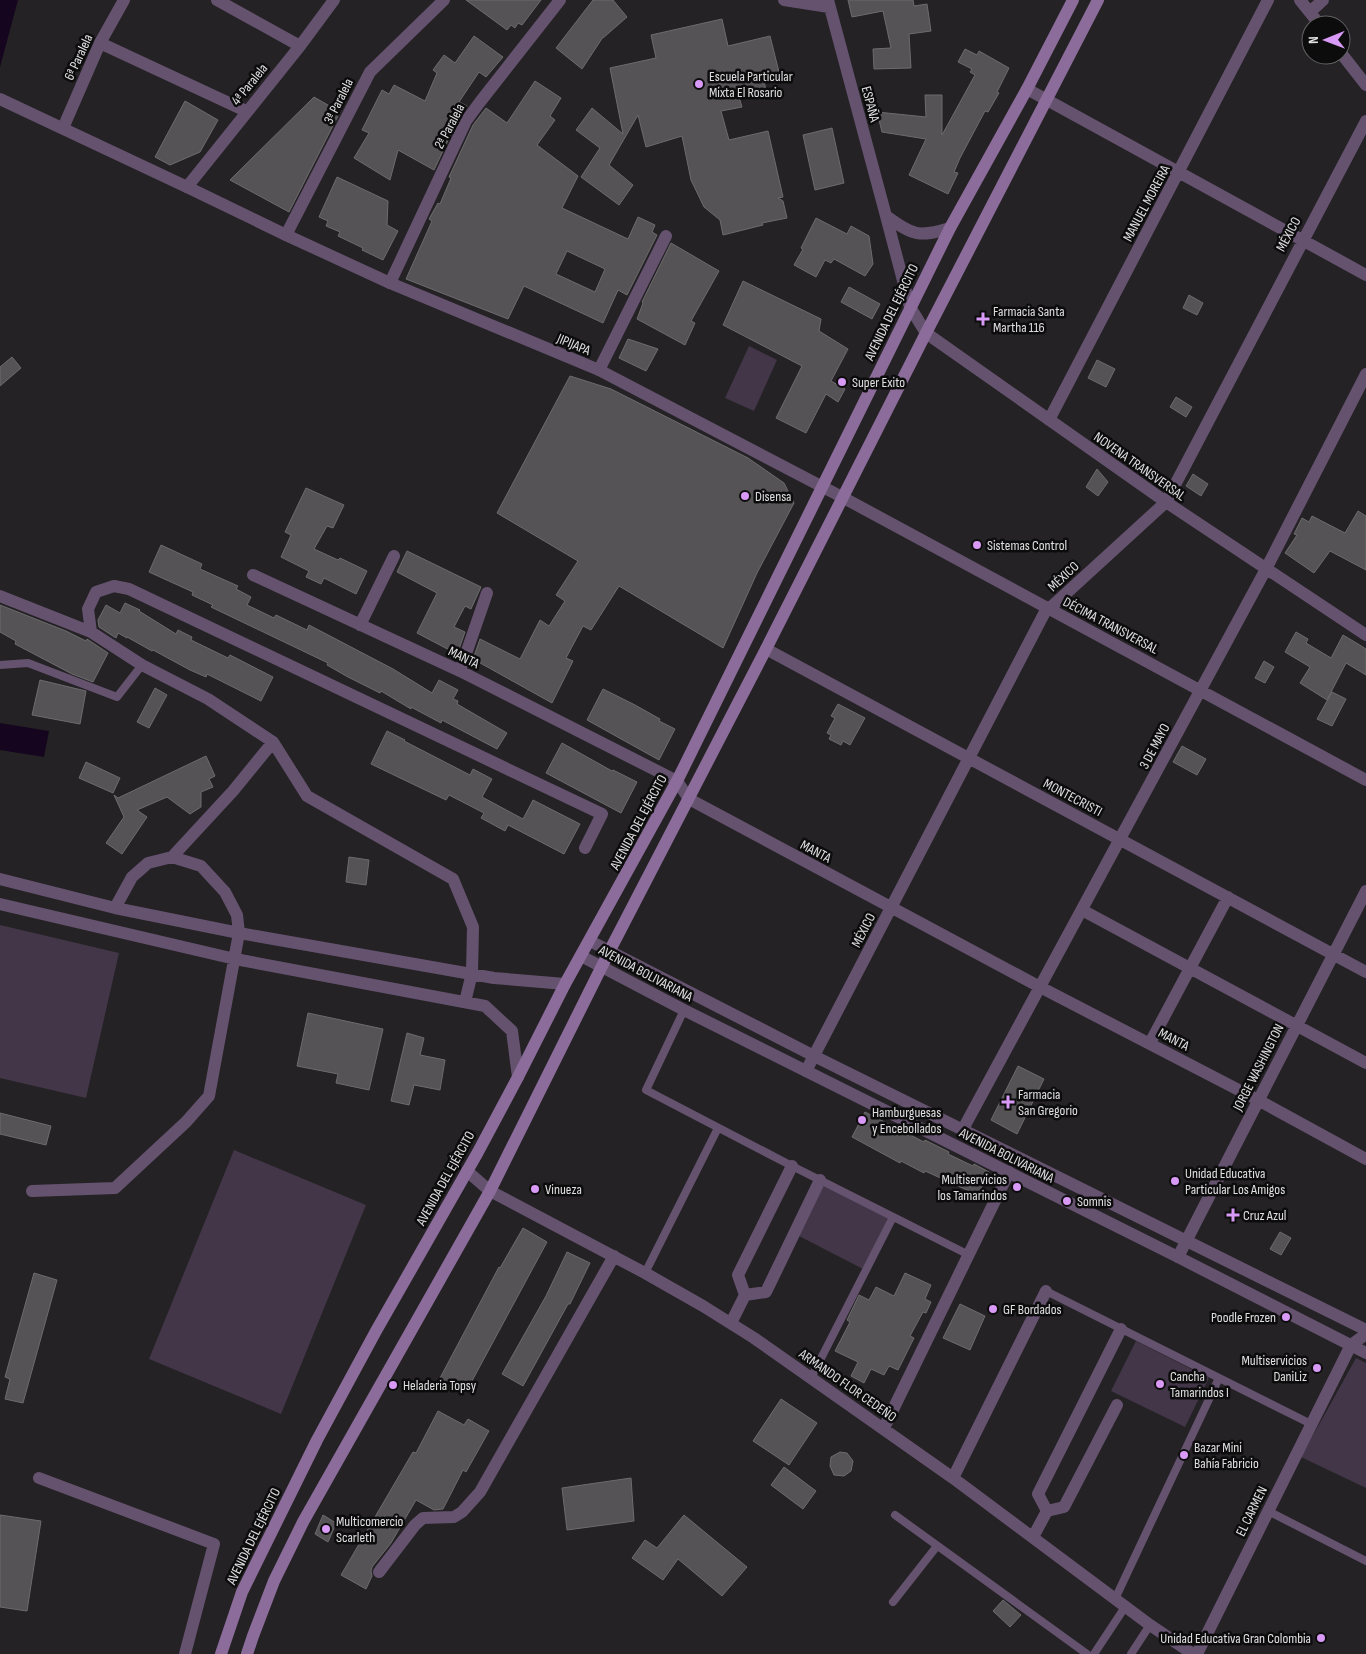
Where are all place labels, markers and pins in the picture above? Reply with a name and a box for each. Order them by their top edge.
place label: Escuela Particular Mixta El Rosario [709,68,793,101]
marker: Escuela Particular Mixta El Rosario [693,78,705,90]
place label: Farmacia Santa Martha 116 [993,303,1065,336]
marker: Farmacia Santa Martha 116 [977,313,989,325]
place label: Super Exito [852,374,905,391]
marker: Super Exito [836,376,848,388]
place label: Disensa [755,488,792,505]
marker: Disensa [739,490,751,502]
place label: Sistemas Control [987,537,1067,554]
marker: Sistemas Control [971,539,983,551]
place label: Farmacia San Gregorio [1018,1086,1078,1119]
marker: Farmacia San Gregorio [1002,1096,1014,1108]
place label: Hamburguesas y Encebollados [872,1104,941,1137]
marker: Hamburguesas y Encebollados [856,1114,868,1126]
place label: Unidad Educativa Particular Los Amigos [1185,1165,1285,1198]
place label: Multiservicios los Tamarindos [938,1171,1007,1204]
marker: Unidad Educativa Particular Los Amigos [1169,1175,1181,1187]
place label: Vinueza [545,1181,582,1198]
marker: Multiservicios los Tamarindos [1011,1181,1023,1193]
marker: Vinueza [529,1183,541,1195]
place label: Somnis [1077,1193,1111,1210]
marker: Somnis [1061,1195,1073,1207]
place label: Cruz Azul [1243,1207,1286,1224]
marker: Cruz Azul [1227,1209,1239,1221]
place label: GF Bordados [1003,1301,1062,1318]
marker: GF Bordados [987,1303,999,1315]
place label: Poodle Frozen [1211,1309,1276,1326]
marker: Poodle Frozen [1280,1311,1292,1323]
place label: Multiservicios DaniLiz [1242,1352,1307,1385]
marker: Multiservicios DaniLiz [1311,1362,1323,1374]
place label: Cancha Tamarindos I [1170,1368,1229,1401]
place label: Heladeria Topsy [403,1377,477,1394]
marker: Cancha Tamarindos I [1154,1378,1166,1390]
marker: Heladeria Topsy [387,1379,399,1391]
place label: Bazar Mini Bahía Fabricio [1194,1439,1259,1472]
marker: Bazar Mini Bahía Fabricio [1178,1449,1190,1461]
place label: Multicomercio Scarleth [336,1513,404,1546]
marker: Multicomercio Scarleth [320,1523,332,1535]
place label: Unidad Educativa Gran Colombia [1160,1630,1311,1647]
marker: Unidad Educativa Gran Colombia [1315,1632,1327,1644]

